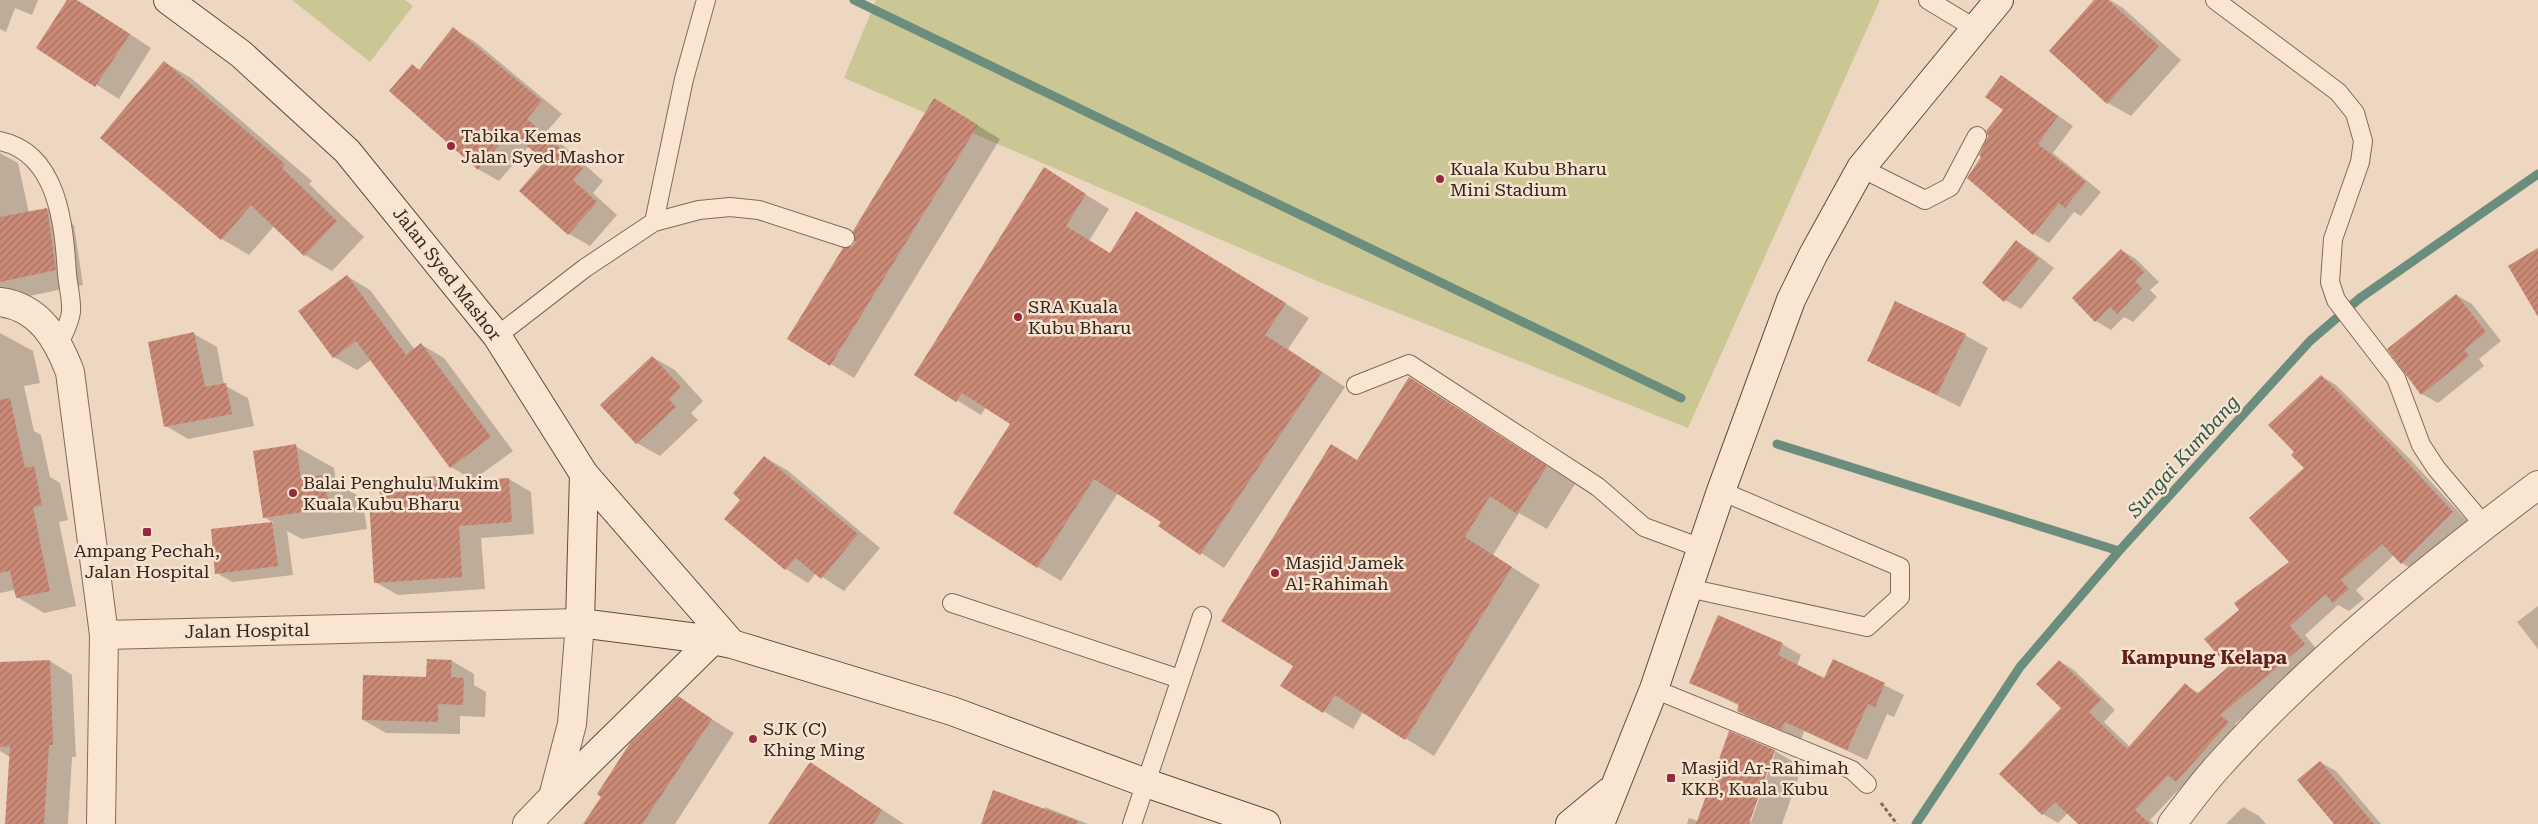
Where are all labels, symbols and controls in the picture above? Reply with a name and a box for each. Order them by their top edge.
place label: Tabika Kemas Jalan Syed Mashor [461,125,625,167]
marker: Tabika Kemas Jalan Syed Mashor [445,140,457,152]
place label: Kuala Kubu Bharu Mini Stadium [1450,158,1607,200]
marker: Kuala Kubu Bharu Mini Stadium [1434,173,1446,185]
street label: Jalan Syed Mashor [389,203,506,345]
place label: SRA Kuala Kubu Bharu [1028,296,1131,338]
marker: SRA Kuala Kubu Bharu [1012,311,1024,323]
water label: Sungai Kumbang [2122,391,2244,523]
place label: Balai Penghulu Mukim Kuala Kubu Bharu [303,472,499,514]
marker: Balai Penghulu Mukim Kuala Kubu Bharu [287,487,299,499]
marker: Ampang Pechah, Jalan Hospital [141,526,153,538]
place label: Ampang Pechah, Jalan Hospital [74,540,220,582]
place label: Masjid Jamek Al-Rahimah [1285,552,1404,594]
marker: Masjid Jamek Al-Rahimah [1269,567,1281,579]
street label: Jalan Hospital [184,619,310,642]
district label: Kampung Kelapa [2121,646,2287,669]
place label: SJK (C) Khing Ming [763,718,865,760]
marker: SJK (C) Khing Ming [747,733,759,745]
place label: Masjid Ar-Rahimah KKB, Kuala Kubu [1681,757,1849,799]
marker: Masjid Ar-Rahimah KKB, Kuala Kubu [1665,772,1677,784]

